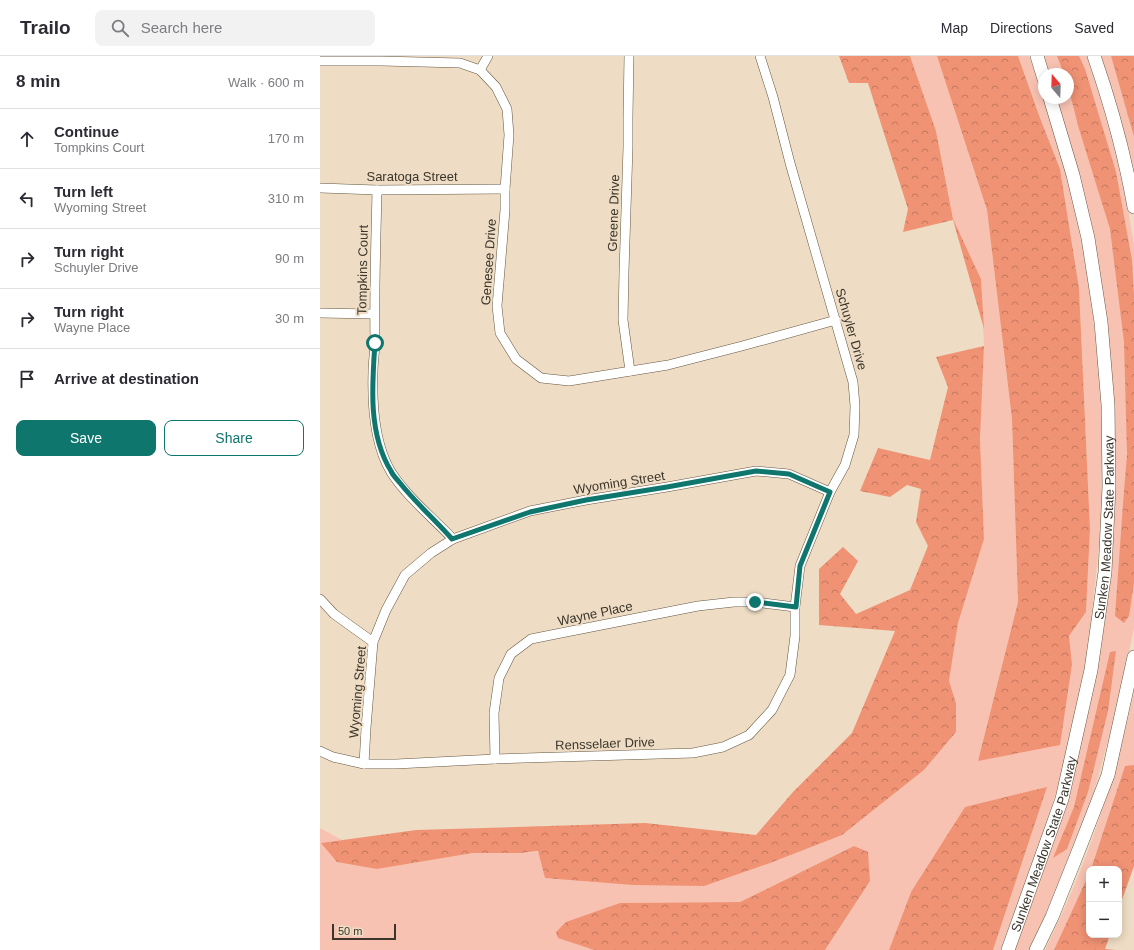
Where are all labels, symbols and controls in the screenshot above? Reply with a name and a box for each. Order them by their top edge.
search box [95,10,375,46]
text: Trailo [20,17,71,38]
icon: search [109,17,131,39]
text: Search here [141,19,222,36]
text: Map [941,20,968,36]
text: Directions [990,20,1052,36]
text: Saved [1074,20,1114,36]
north arrow [1038,68,1074,104]
text: 8 min [16,72,60,91]
text: Walk · 600 m [228,75,304,90]
text: Continue [54,123,119,140]
icon: ahead [16,128,38,150]
text: 170 m [268,131,304,146]
text: Tompkins Court [54,140,144,155]
street label: Saratoga Street [366,169,458,184]
street label: Greene Drive [605,174,622,252]
text: Turn left [54,183,113,200]
icon: left [16,188,38,210]
text: 310 m [268,191,304,206]
text: Wyoming Street [54,200,146,215]
street label: Genesee Drive [478,218,499,306]
street label: Tompkins Court [354,224,371,315]
text: Turn right [54,243,124,260]
icon: right [16,248,38,270]
text: 90 m [275,251,304,266]
text: Schuyler Drive [54,260,139,275]
street label: Schuyler Drive [833,286,870,372]
text: Turn right [54,303,124,320]
icon: right [16,308,38,330]
text: 30 m [275,311,304,326]
text: Wayne Place [54,320,130,335]
route start [366,334,384,352]
icon: arrive [16,368,38,390]
text: Arrive at destination [54,370,199,387]
button: Save [16,420,156,456]
button: Share [164,420,304,456]
street label: Sunken Meadow State Parkway [1091,435,1117,620]
street label: Wyoming Street [572,468,666,497]
route end [746,593,764,611]
street label: Wayne Place [556,598,634,629]
street label: Wyoming Street [346,645,369,739]
street label: Rensselaer Drive [555,734,655,753]
street label: Sunken Meadow State Parkway [1008,754,1080,934]
map controls [1086,866,1122,938]
button: + [1086,866,1122,902]
button: − [1086,902,1122,938]
scale bar [332,922,396,941]
text: 50 m [338,925,362,937]

